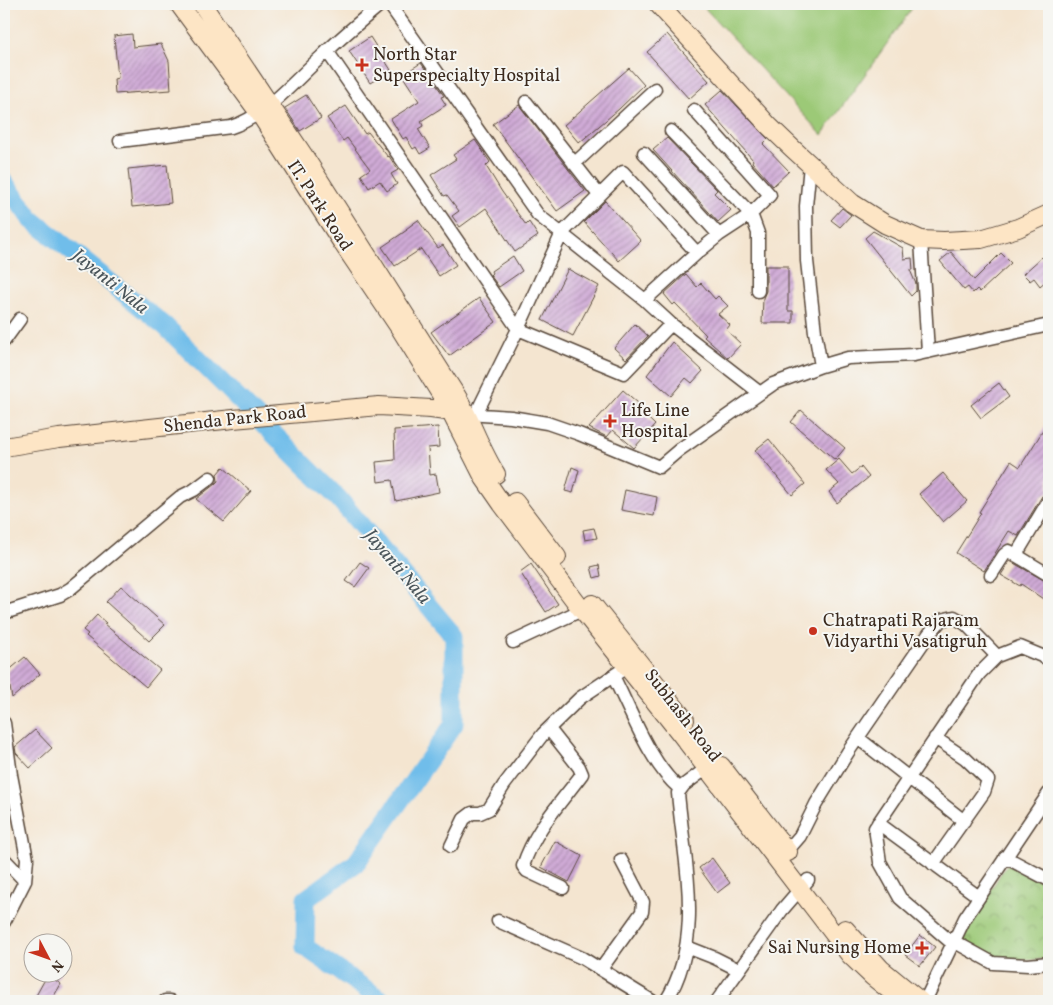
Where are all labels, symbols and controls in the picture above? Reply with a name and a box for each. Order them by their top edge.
place label: North Star Superspecialty Hospital [373,43,560,89]
marker: North Star Superspecialty Hospital [355,58,369,72]
street label: IT. Park Road [280,156,358,256]
water label: Jayanti Nala [65,242,154,321]
place label: Life Line Hospital [621,399,690,445]
street label: Shenda Park Road [162,400,308,440]
marker: Life Line Hospital [603,414,617,428]
water label: Jayanti Nala [356,522,436,610]
place label: Chatrapati Rajaram Vidyarthi Vasatigruh [823,609,988,655]
marker: Chatrapati Rajaram Vidyarthi Vasatigruh [807,625,819,637]
street label: Subhash Road [638,664,726,768]
north arrow [22,932,72,982]
place label: Sai Nursing Home [768,936,911,961]
marker: Sai Nursing Home [915,941,929,955]
text: N [46,955,67,976]

